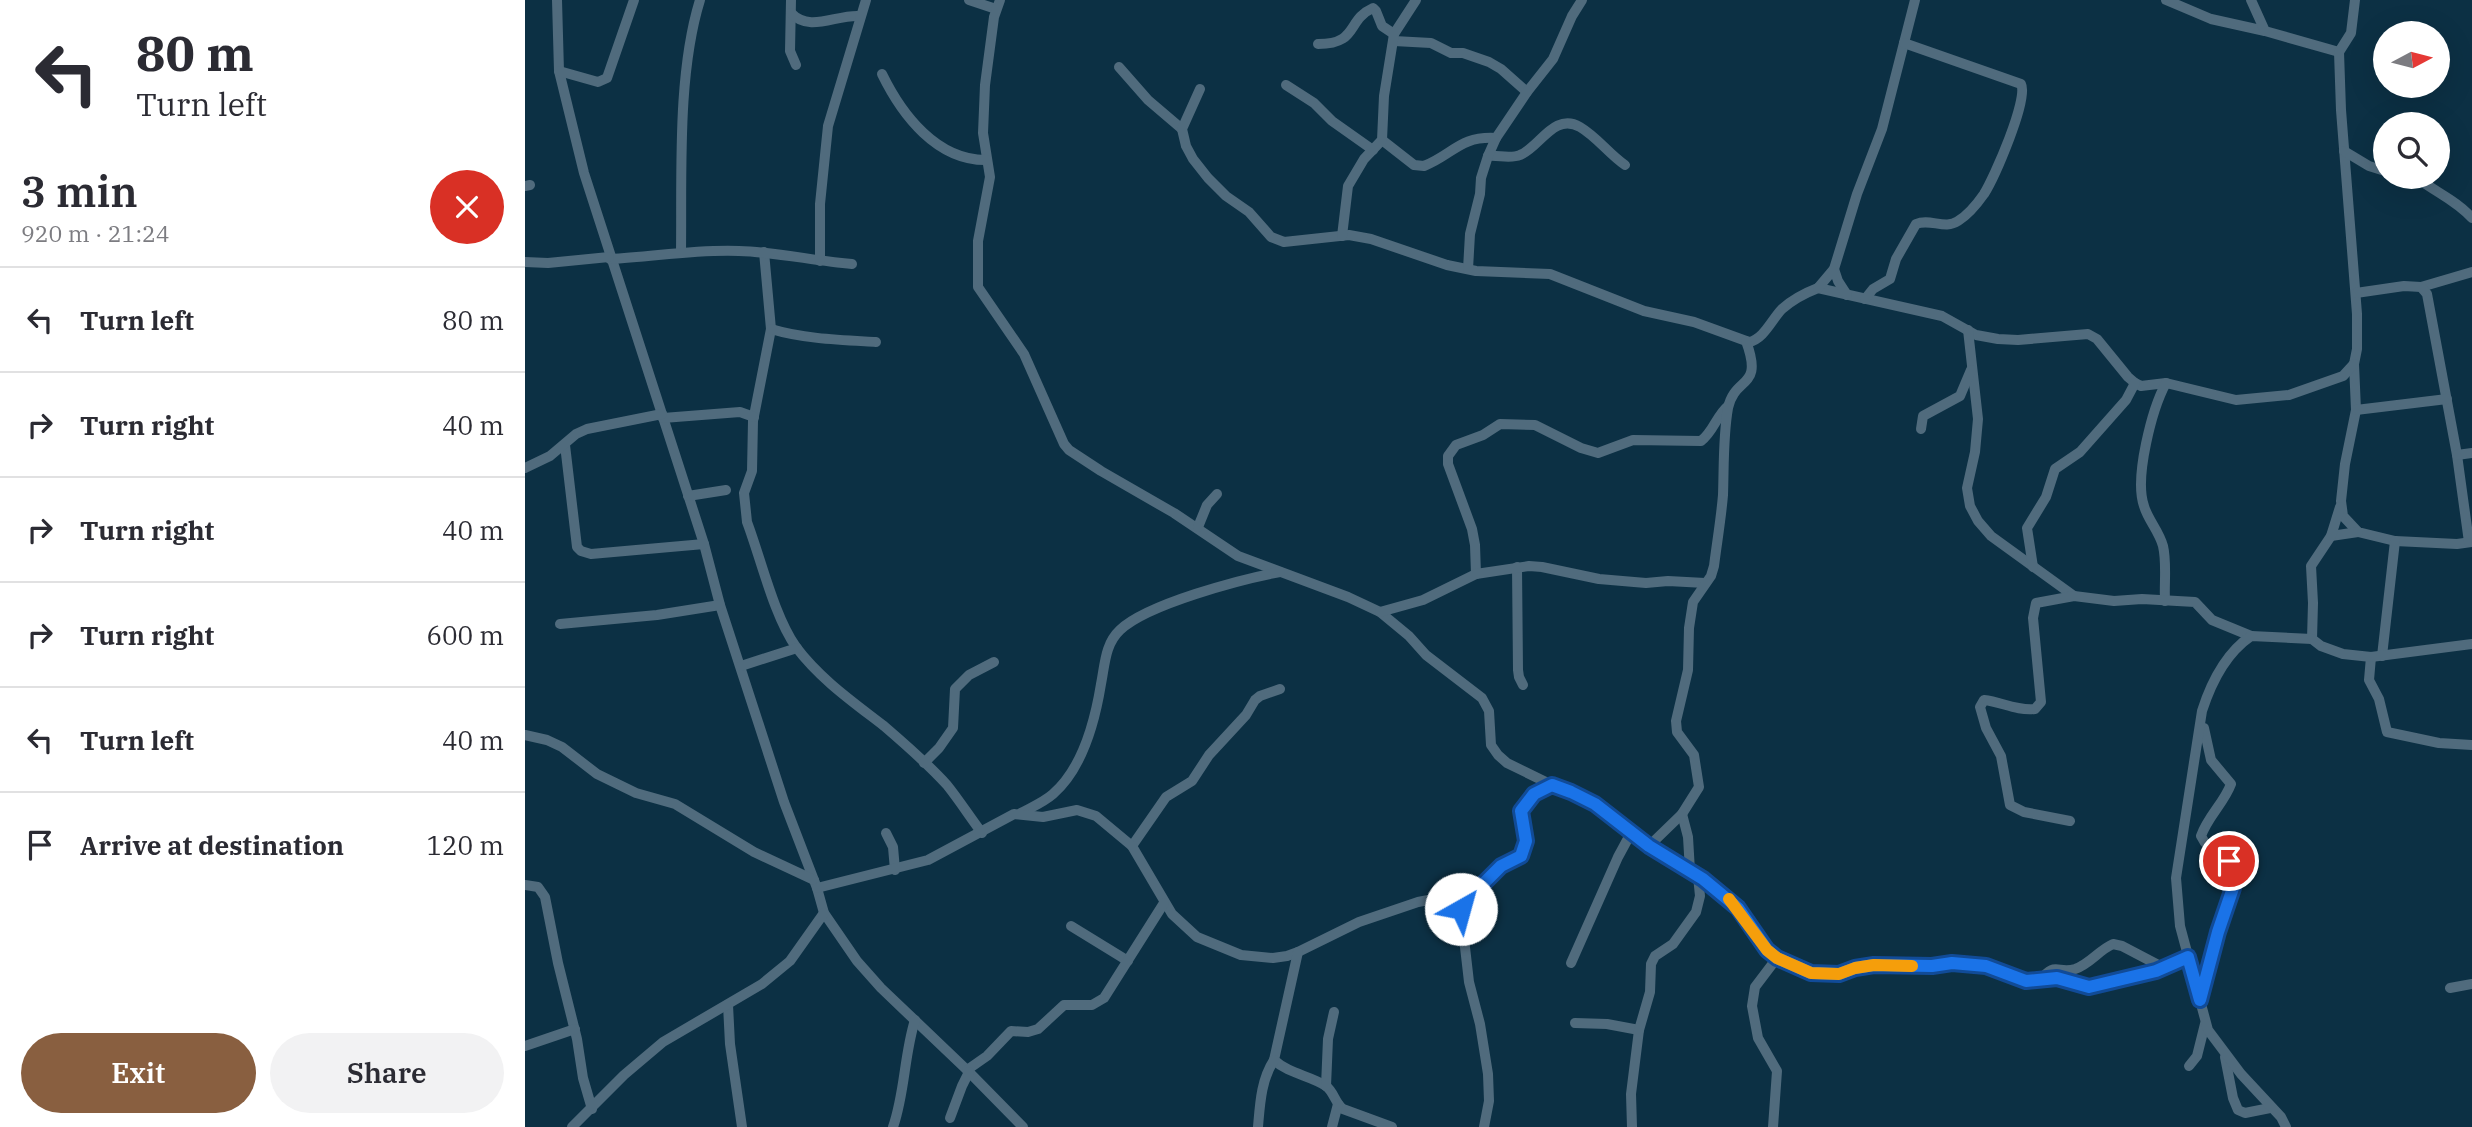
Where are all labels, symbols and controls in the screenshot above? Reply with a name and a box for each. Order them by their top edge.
text: 80 m [136,21,254,84]
north arrow [2373,21,2450,98]
map controls [2373,21,2450,189]
icon: left [21,28,112,119]
text: Turn left [136,83,267,125]
button: search [2373,112,2450,189]
text: 3 min [21,164,138,219]
button: close [430,170,504,244]
text: 920 m · 21:24 [21,218,170,248]
icon: left [21,301,59,339]
text: Turn left [80,303,194,337]
text: 80 m [442,303,504,337]
icon: right [21,406,59,444]
text: Turn right [80,408,214,442]
text: 40 m [442,408,504,442]
icon: right [21,511,59,549]
text: Turn right [80,513,214,547]
text: 40 m [442,513,504,547]
icon: right [21,616,59,654]
text: Turn right [80,618,214,652]
text: 600 m [426,618,504,652]
icon: left [21,721,59,759]
text: Turn left [80,723,194,757]
text: 40 m [442,723,504,757]
icon: arrive [21,826,59,864]
text: Arrive at destination [80,828,344,862]
text: 120 m [426,828,504,862]
pin [2199,831,2259,891]
icon: arrive [2210,842,2248,880]
position arrow [1424,872,1498,946]
button: Exit [21,1033,256,1113]
button: Share [270,1033,504,1113]

